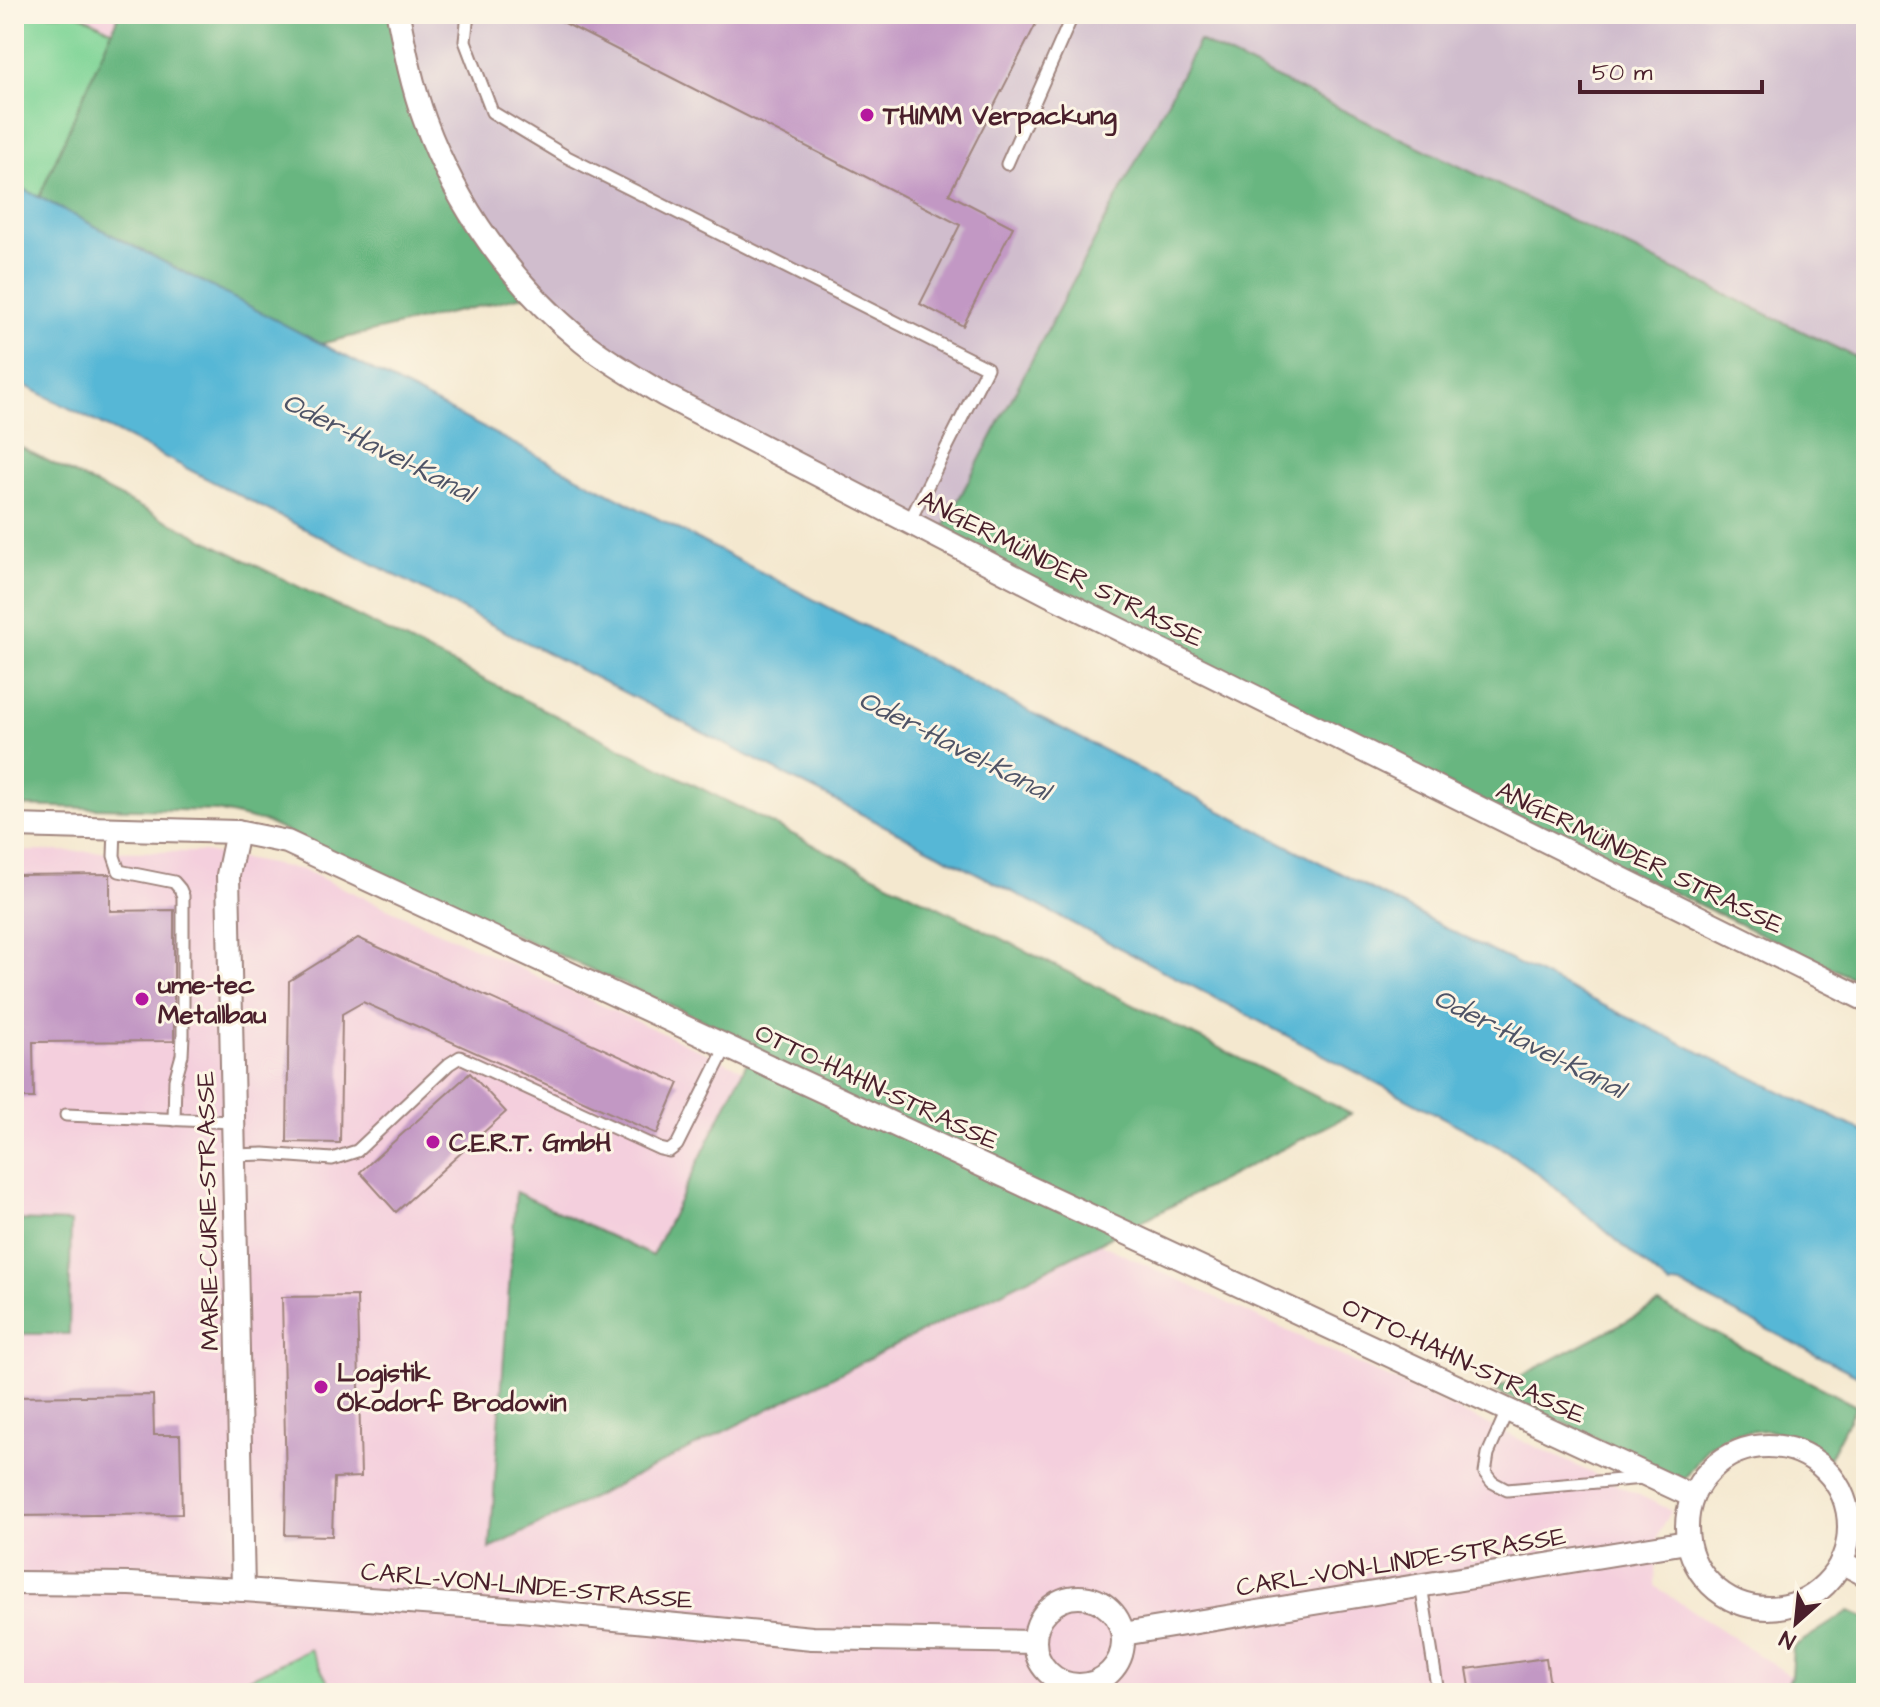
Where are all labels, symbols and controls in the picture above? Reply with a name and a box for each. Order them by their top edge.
scale bar [1580,44,1762,94]
text: 50 m [1592,56,1653,90]
place label: THIMM Verpackung [882,98,1117,137]
marker: THIMM Verpackung [858,106,876,124]
water label: Oder-Havel-Kanal [276,382,484,514]
street label: ANGERMÜNDER STRASSE [912,481,1209,657]
water label: Oder-Havel-Kanal [852,680,1060,812]
street label: ANGERMÜNDER STRASSE [1490,773,1789,943]
place label: ume-tec Metallbau [157,967,267,1033]
water label: Oder-Havel-Kanal [1427,978,1635,1110]
marker: ume-tec Metallbau [133,990,151,1008]
street label: OTTO-HAHN-STRASSE [749,1015,1004,1159]
street label: MARIE-CURIE-STRASSE [188,1071,228,1351]
place label: C.E.R.T. GmbH [449,1125,611,1161]
marker: C.E.R.T. GmbH [424,1133,442,1151]
street label: OTTO-HAHN-STRASSE [1336,1289,1591,1433]
place label: Logistik Ökodorf Brodowin [337,1355,567,1421]
marker: Logistik Ökodorf Brodowin [312,1378,330,1396]
street label: CARL-VON-LINDE-STRASSE [1234,1518,1569,1606]
street label: CARL-VON-LINDE-STRASSE [359,1554,694,1618]
north arrow [1756,1583,1836,1663]
text: N [1774,1622,1801,1656]

